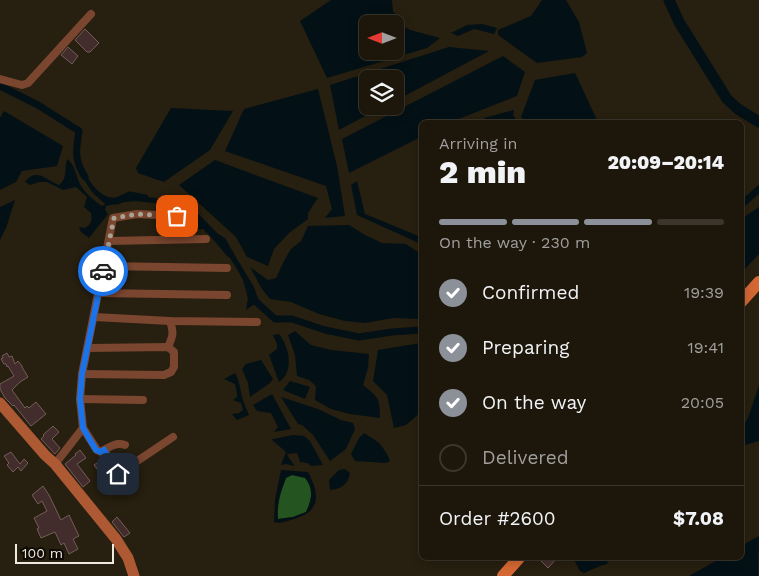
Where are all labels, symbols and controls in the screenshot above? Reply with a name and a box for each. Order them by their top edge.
north arrow [359,15,404,60]
map controls [359,15,404,115]
button: layers [359,70,404,115]
text: Arriving in [439,134,517,153]
text: 20:09–20:14 [607,151,724,174]
text: 2 min [439,153,526,191]
pin [156,195,198,237]
icon: bag [163,202,191,230]
text: On the way · 230 m [439,233,590,252]
courier [78,246,128,296]
icon: car [89,257,117,285]
icon: check [439,279,467,307]
text: Confirmed [482,281,579,304]
text: 19:39 [684,283,724,302]
icon: check [439,334,467,362]
text: Preparing [482,336,569,359]
text: 19:41 [687,338,724,357]
icon: check [439,389,467,417]
text: On the way [482,391,586,414]
text: 20:05 [681,393,724,412]
text: Delivered [482,446,569,469]
pin [97,453,139,495]
icon: home [104,460,132,488]
text: Order #2600 [439,507,556,530]
text: $7.08 [673,507,724,530]
scale bar [15,541,114,564]
text: 100 m [22,545,63,561]

